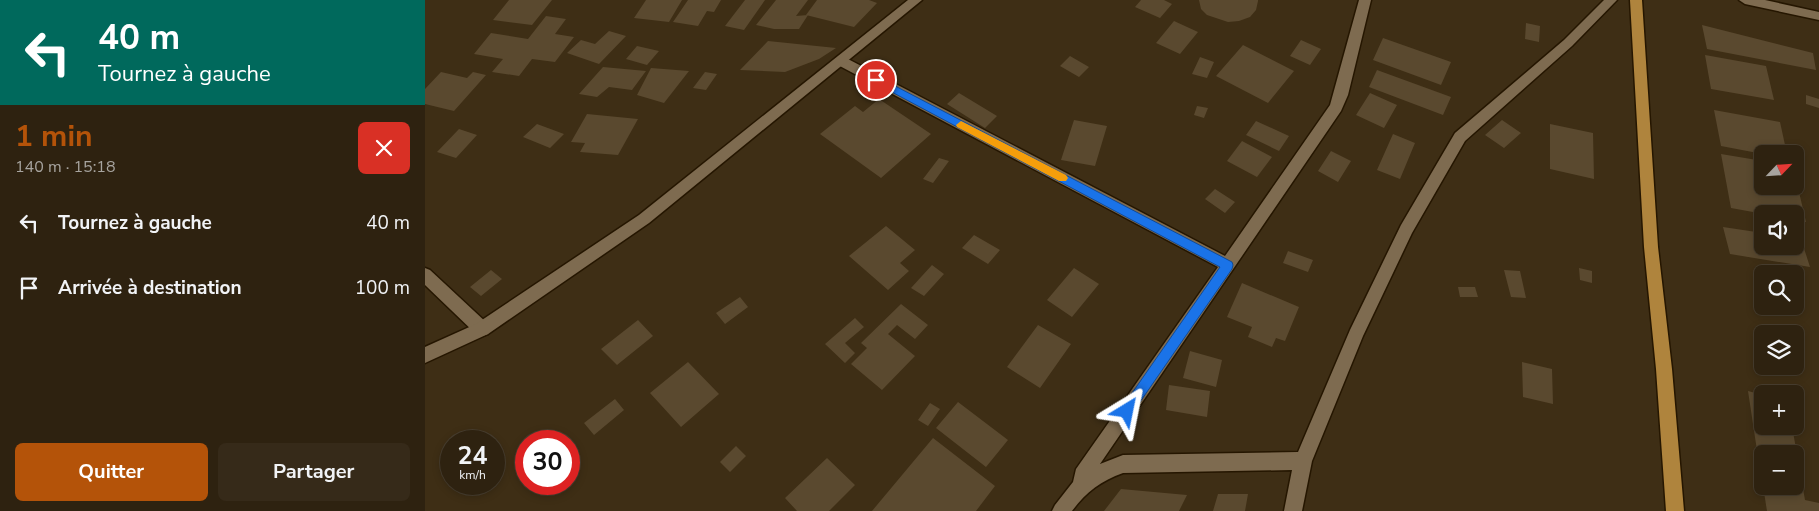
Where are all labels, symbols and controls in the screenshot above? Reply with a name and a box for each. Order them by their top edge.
text: 40 m [98,14,180,61]
icon: left [15,20,80,85]
text: Tournez à gauche [98,59,271,89]
pin [855,59,897,101]
icon: arrive [862,66,890,94]
text: 1 min [15,116,93,157]
button: close [358,122,410,174]
north arrow [1754,145,1804,195]
map controls [1754,145,1804,495]
text: 140 m · 15:18 [15,156,116,178]
button: sound [1754,205,1804,255]
icon: left [15,209,43,237]
text: Tournez à gauche [58,210,212,236]
text: 40 m [366,210,410,236]
button: search [1754,265,1804,315]
icon: arrive [15,274,43,302]
text: Arrivée à destination [58,275,242,301]
text: 100 m [355,275,410,301]
button: layers [1754,325,1804,375]
position arrow [1100,384,1152,436]
button: + [1754,385,1804,435]
speed limit sign: 30 [515,430,580,495]
text: 24 [457,439,488,473]
button: Quitter [15,443,208,501]
button: Partager [218,443,410,501]
button: − [1754,445,1804,495]
text: km/h [459,467,486,483]

